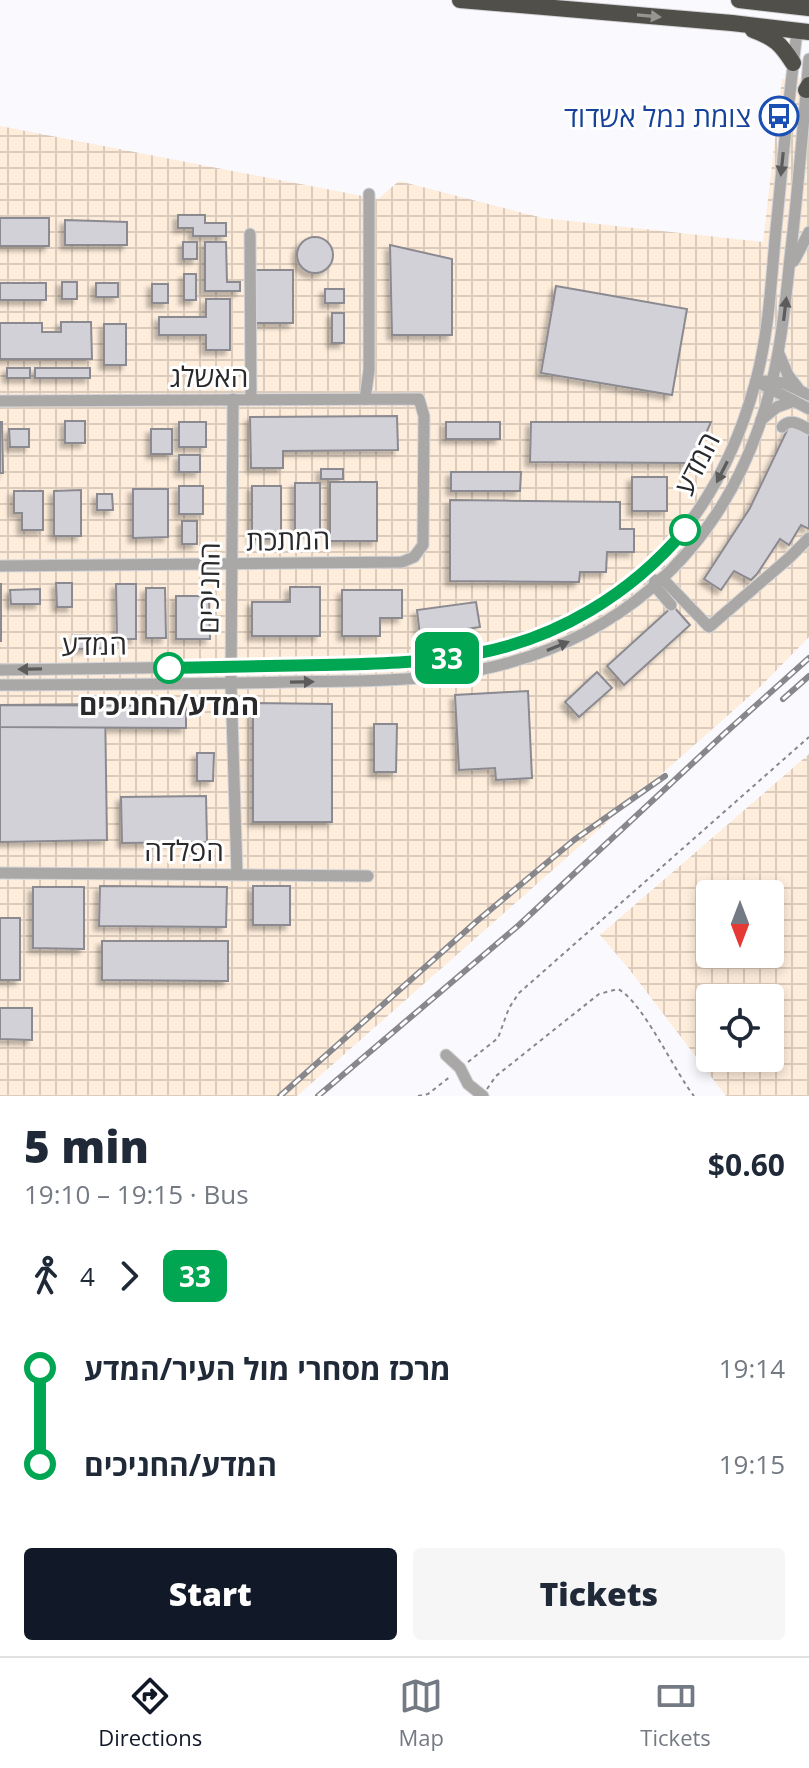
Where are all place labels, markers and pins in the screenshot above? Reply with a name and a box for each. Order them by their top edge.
bus stop icon: צומת נמל אשדוד [758,95,800,137]
place label: צומת נמל אשדוד [564,97,751,135]
unlabelled marker [670,515,700,545]
marker: המדע/החניכים [154,653,184,683]
place label: המדע/החניכים [79,685,259,723]

